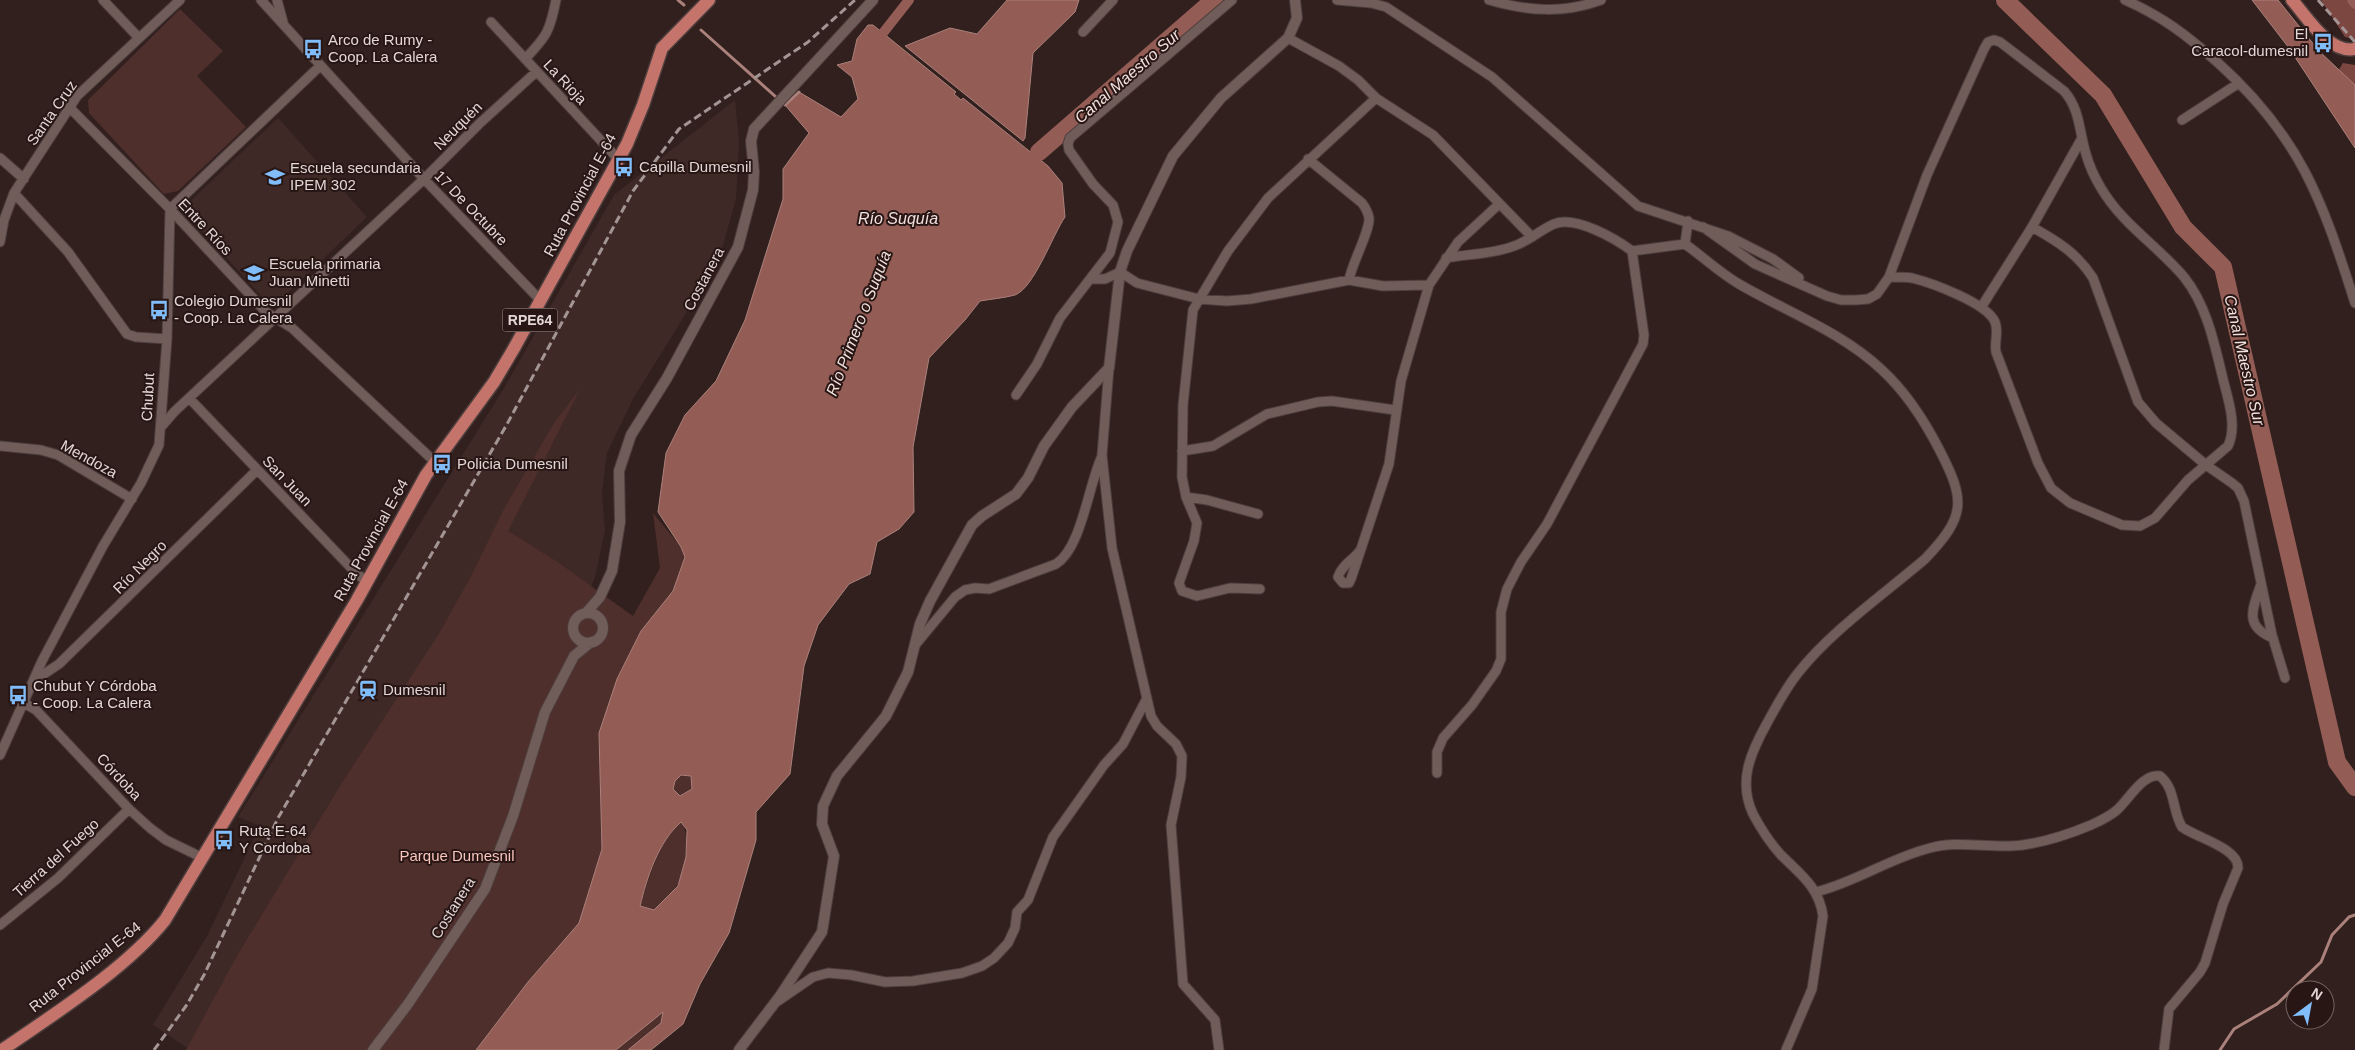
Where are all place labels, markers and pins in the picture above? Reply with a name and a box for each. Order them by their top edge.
place label: El Caracol-dumesnil [2191,25,2308,59]
place label: Arco de Rumy - Coop. La Calera [328,31,438,65]
bus stop icon: El Caracol-dumesnil [2312,32,2334,54]
bus stop icon: Arco de Rumy - Coop. La Calera [302,38,324,60]
bus stop icon: Capilla Dumesnil [613,156,635,178]
place label: Capilla Dumesnil [639,158,752,175]
place label: Escuela secundaria IPEM 302 [290,159,422,193]
school or university icon: Escuela secundaria IPEM 302 [264,166,286,188]
place label: Escuela primaria Juan Minetti [269,255,381,289]
school or university icon: Escuela primaria Juan Minetti [243,262,265,284]
place label: Colegio Dumesnil - Coop. La Calera [174,292,293,326]
bus stop icon: Colegio Dumesnil - Coop. La Calera [148,299,170,321]
bus stop icon: Policia Dumesnil [431,453,453,475]
place label: Policia Dumesnil [457,455,568,472]
place label: Chubut Y Córdoba - Coop. La Calera [33,677,157,711]
station icon: Dumesnil [357,679,379,701]
place label: Dumesnil [383,681,446,698]
bus stop icon: Chubut Y Córdoba - Coop. La Calera [7,684,29,706]
place label: Ruta E-64 Y Cordoba [239,822,311,856]
bus stop icon: Ruta E-64 Y Cordoba [213,829,235,851]

